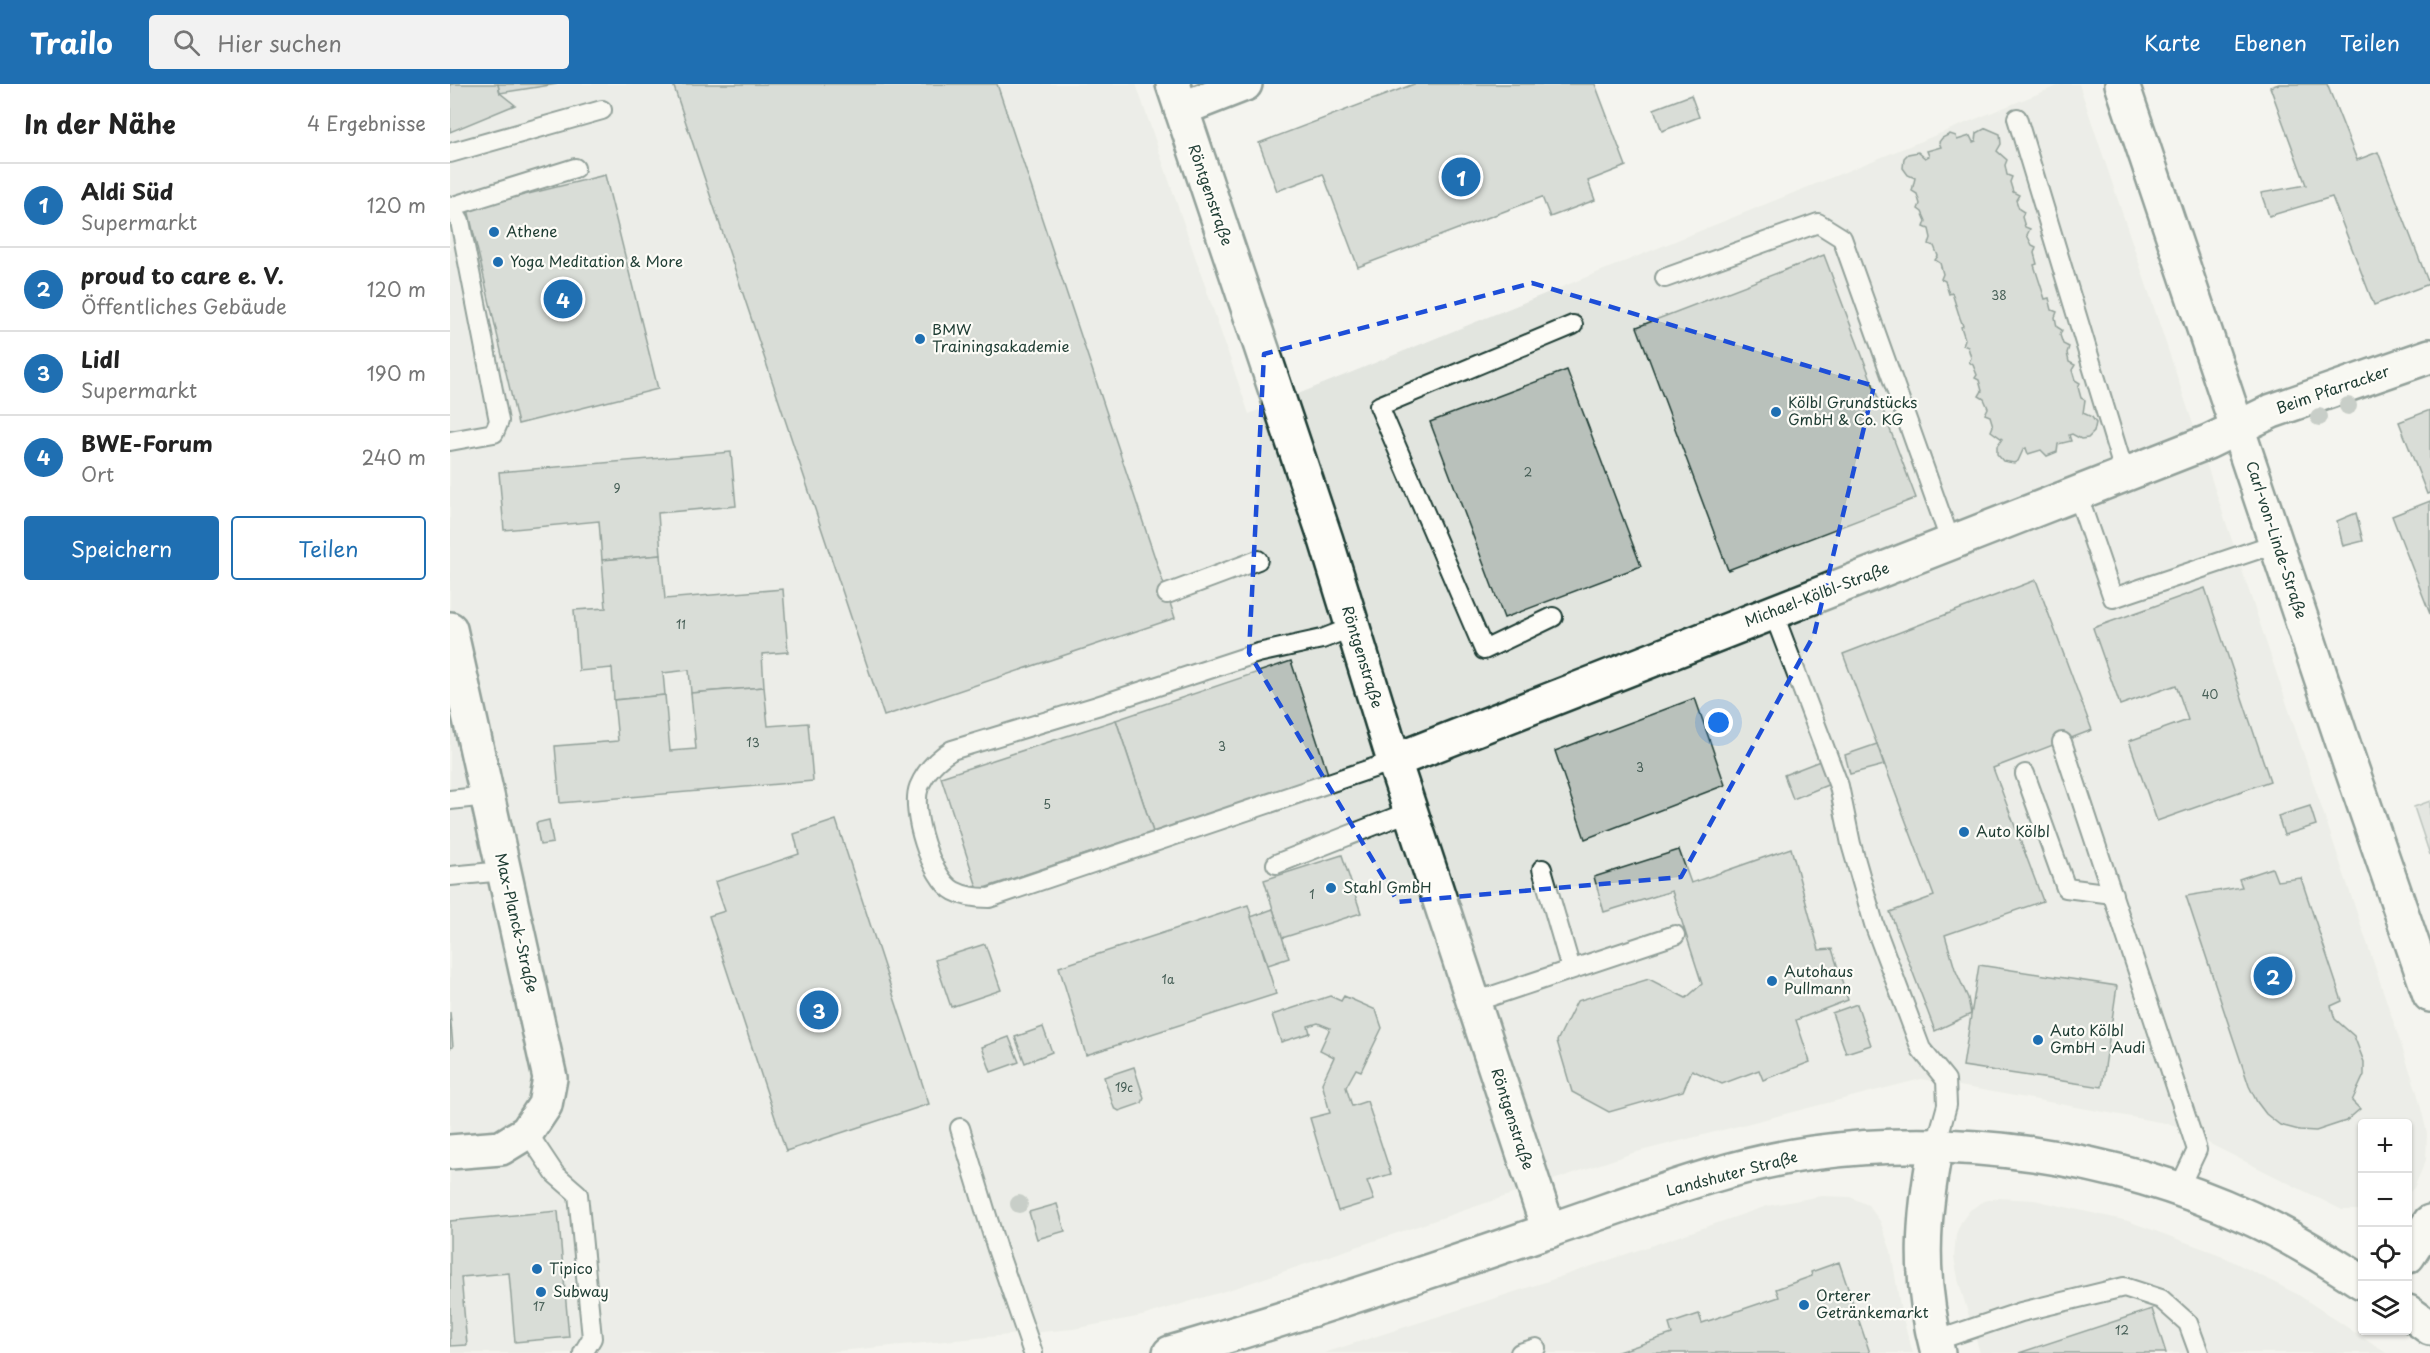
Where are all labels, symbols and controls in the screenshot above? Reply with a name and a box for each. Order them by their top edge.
search box [149,15,569,69]
text: Trailo [30,21,113,64]
icon: search [170,26,203,59]
text: Hier suchen [218,26,342,59]
text: Karte [2144,26,2201,58]
text: Ebenen [2234,26,2307,58]
text: Teilen [2340,26,2400,58]
text: In der Nähe [24,104,176,143]
text: 4 Ergebnisse [307,108,426,138]
street label: Röntgenstraße [1183,141,1240,248]
pin: 1 [1442,154,1480,200]
text: Aldi Süd [81,174,173,207]
text: 1 [39,190,48,220]
text: 120 m [367,190,426,220]
text: Supermarkt [81,207,197,237]
place label: Athene [506,219,557,242]
marker: Athene [487,225,501,239]
place label: Yoga Meditation & More [510,249,683,272]
marker: Yoga Meditation & More [491,255,505,269]
text: proud to care e. V. [81,258,284,291]
text: 2 [36,274,51,304]
text: 120 m [367,274,426,304]
pin: 4 [544,276,582,322]
house number: 38 [1991,286,2007,304]
text: Öffentliches Gebäude [81,291,287,321]
place label: BMW Trainingsakademie [932,317,1069,357]
marker: BMW Trainingsakademie [913,332,927,346]
text: Lidl [81,342,120,375]
text: 3 [37,358,50,388]
text: 190 m [367,358,426,388]
street label: Beim Pfarracker [2273,358,2392,419]
text: Supermarkt [81,375,197,405]
place label: Kölbl Grundstücks GmbH & Co. KG [1788,390,1917,430]
marker: Kölbl Grundstücks GmbH & Co. KG [1769,405,1783,419]
text: BWE-Forum [81,426,213,459]
text: 4 [37,442,50,472]
text: 240 m [361,442,426,472]
street label: Carl-von-Linde-Straße [2241,458,2314,621]
text: Ort [81,459,114,489]
house number: 2 [1524,463,1532,481]
house number: 9 [613,479,621,497]
button: Speichern [24,516,219,580]
button: Teilen [231,516,426,580]
street label: Michael-Kölbl-Straße [1741,555,1892,632]
street label: Röntgenstraße [1337,603,1390,711]
house number: 11 [676,615,686,633]
house number: 40 [2202,685,2219,703]
your location [1704,708,1733,737]
house number: 13 [746,733,760,751]
house number: 3 [1218,737,1226,755]
house number: 3 [1636,758,1644,776]
house number: 5 [1043,795,1051,813]
place label: Auto Kölbl [1976,819,2050,842]
marker: Auto Kölbl [1957,825,1971,839]
street label: Max-Planck-Straße [490,850,545,995]
place label: Stahl GmbH [1343,875,1432,898]
marker: Stahl GmbH [1324,881,1338,895]
house number: 1 [1309,885,1315,903]
pin: 2 [2254,954,2292,998]
place label: Autohaus Pullmann [1784,959,1853,999]
house number: 1a [1162,970,1175,988]
marker: Autohaus Pullmann [1765,974,1779,988]
pin: 3 [800,988,838,1032]
place label: Auto Kölbl GmbH - Audi [2050,1018,2145,1058]
marker: Auto Kölbl GmbH - Audi [2031,1033,2045,1047]
street label: Röntgenstraße [1486,1065,1541,1172]
house number: 19c [1115,1078,1133,1096]
map controls [2358,1119,2412,1335]
button: + [2358,1119,2412,1173]
street label: Landshuter Straße [1663,1144,1800,1201]
button: − [2358,1173,2412,1227]
button: locate [2358,1227,2412,1281]
place label: Tipico [549,1256,593,1279]
marker: Tipico [530,1262,544,1276]
place label: Subway [553,1279,609,1302]
button: layers [2358,1281,2412,1335]
place label: Orterer Getränkemarkt [1816,1283,1929,1323]
marker: Subway [534,1285,548,1299]
house number: 17 [533,1297,545,1315]
marker: Orterer Getränkemarkt [1797,1298,1811,1312]
house number: 12 [2115,1321,2129,1339]

